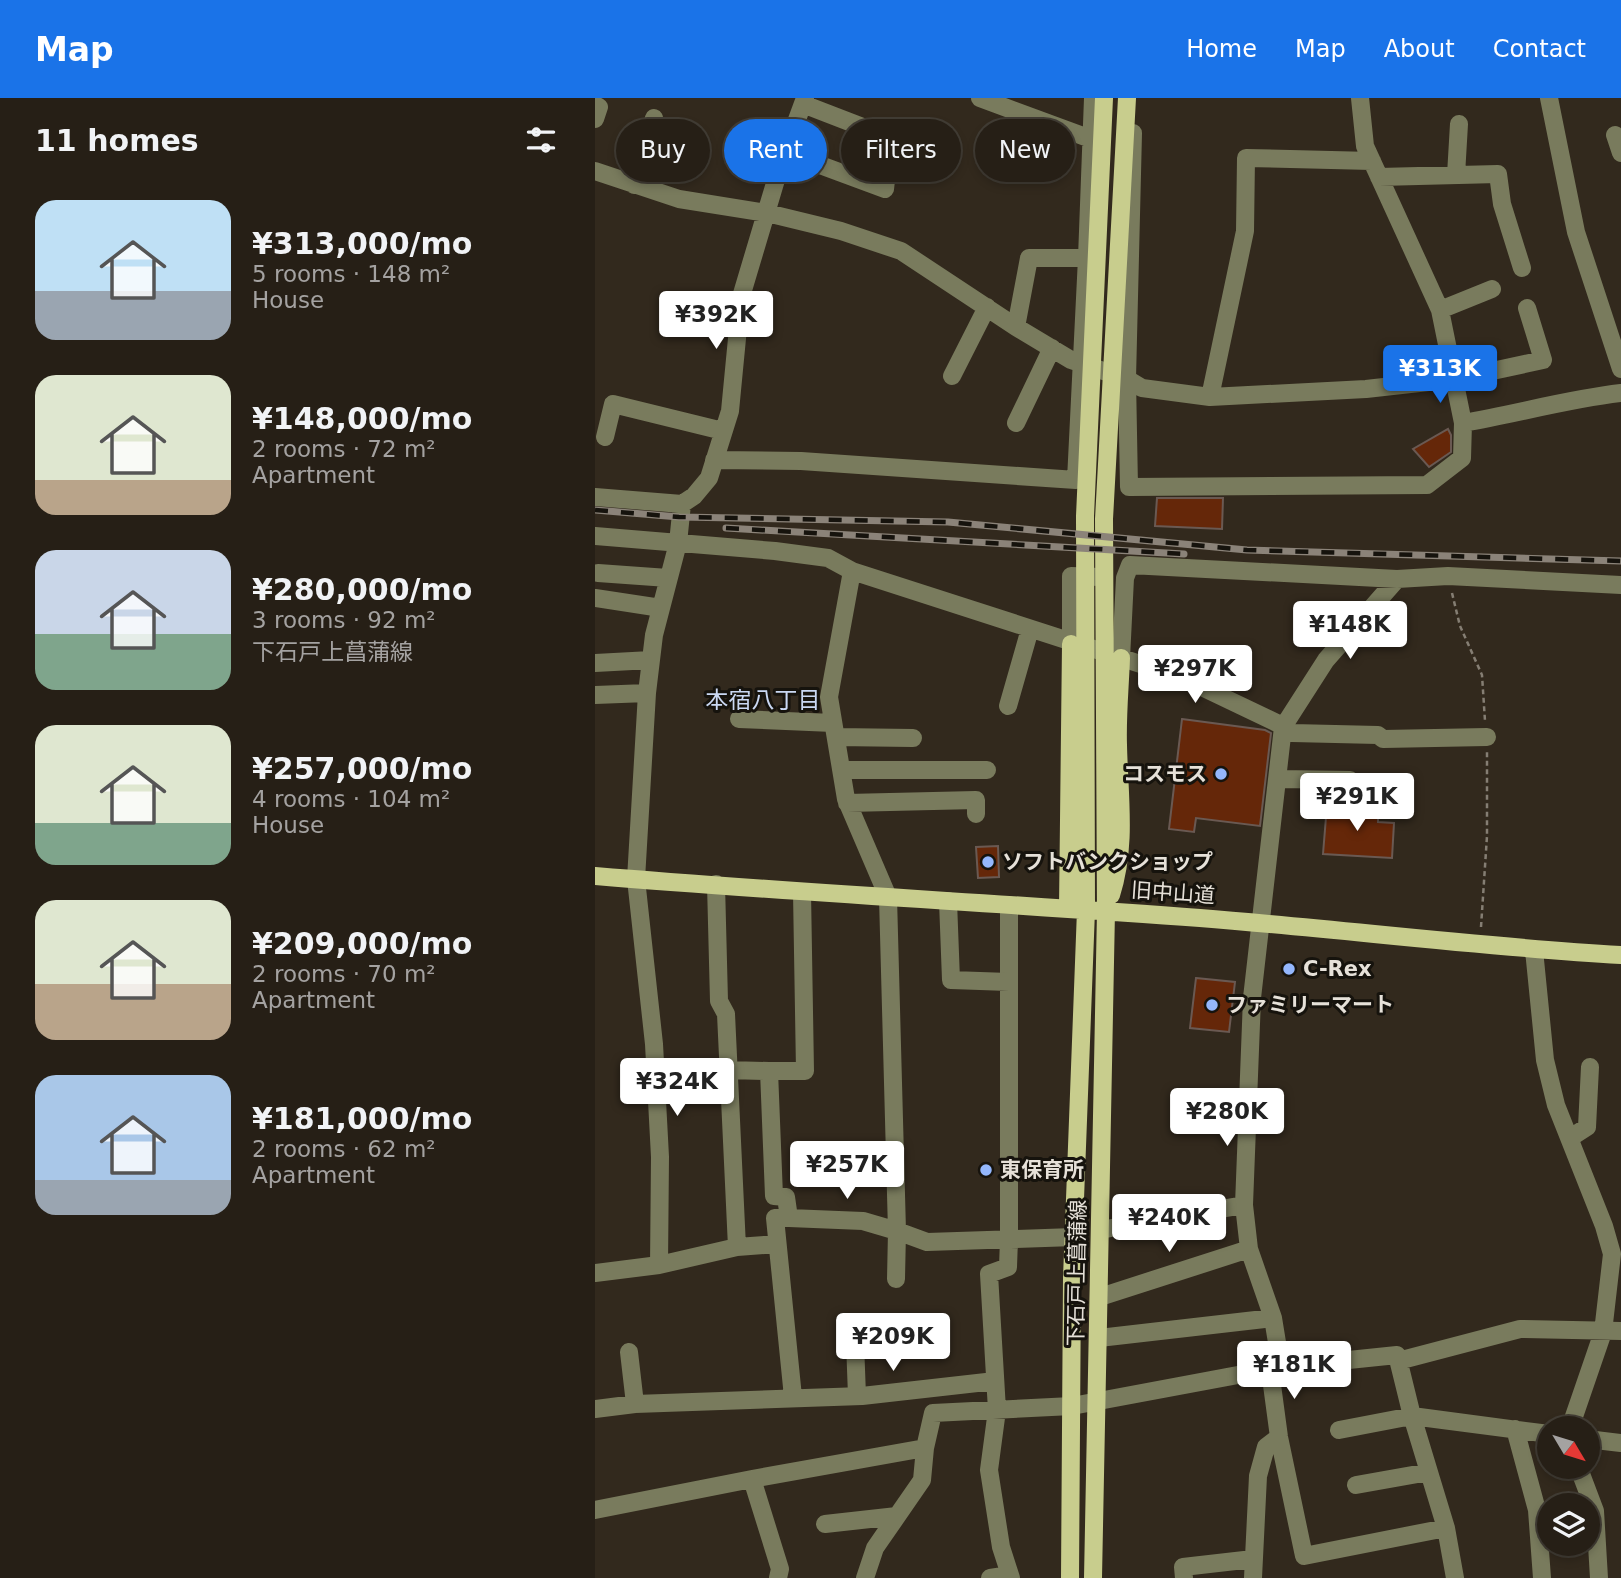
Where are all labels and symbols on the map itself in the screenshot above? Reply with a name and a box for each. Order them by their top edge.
pin: ¥392K [667,292,765,351]
pin: ¥313K [1391,345,1489,405]
pin: ¥148K [1301,602,1399,661]
pin: ¥297K [1146,646,1244,705]
district label: 本宿八丁目 [706,687,821,713]
place label: コスモス [1123,762,1207,786]
marker: コスモス [1213,766,1229,782]
pin: ¥291K [1308,774,1406,833]
place label: ソフトバンクショップ [1002,850,1213,874]
marker: ソフトバンクショップ [980,854,996,870]
street label: 旧中山道 [1130,878,1216,908]
place label: C-Rex [1303,957,1372,981]
marker: C-Rex [1281,961,1297,977]
place label: ファミリーマート [1226,993,1394,1017]
marker: ファミリーマート [1204,997,1220,1013]
pin: ¥324K [628,1058,726,1118]
pin: ¥280K [1178,1088,1276,1148]
pin: ¥257K [798,1142,896,1201]
place label: 東保育所 [1000,1158,1084,1182]
marker: 東保育所 [978,1162,994,1178]
pin: ¥240K [1120,1194,1218,1254]
street label: 下石戸上菖蒲線 [1064,1199,1090,1347]
pin: ¥209K [844,1314,942,1373]
pin: ¥181K [1245,1342,1343,1401]
north arrow [1537,1416,1599,1479]

